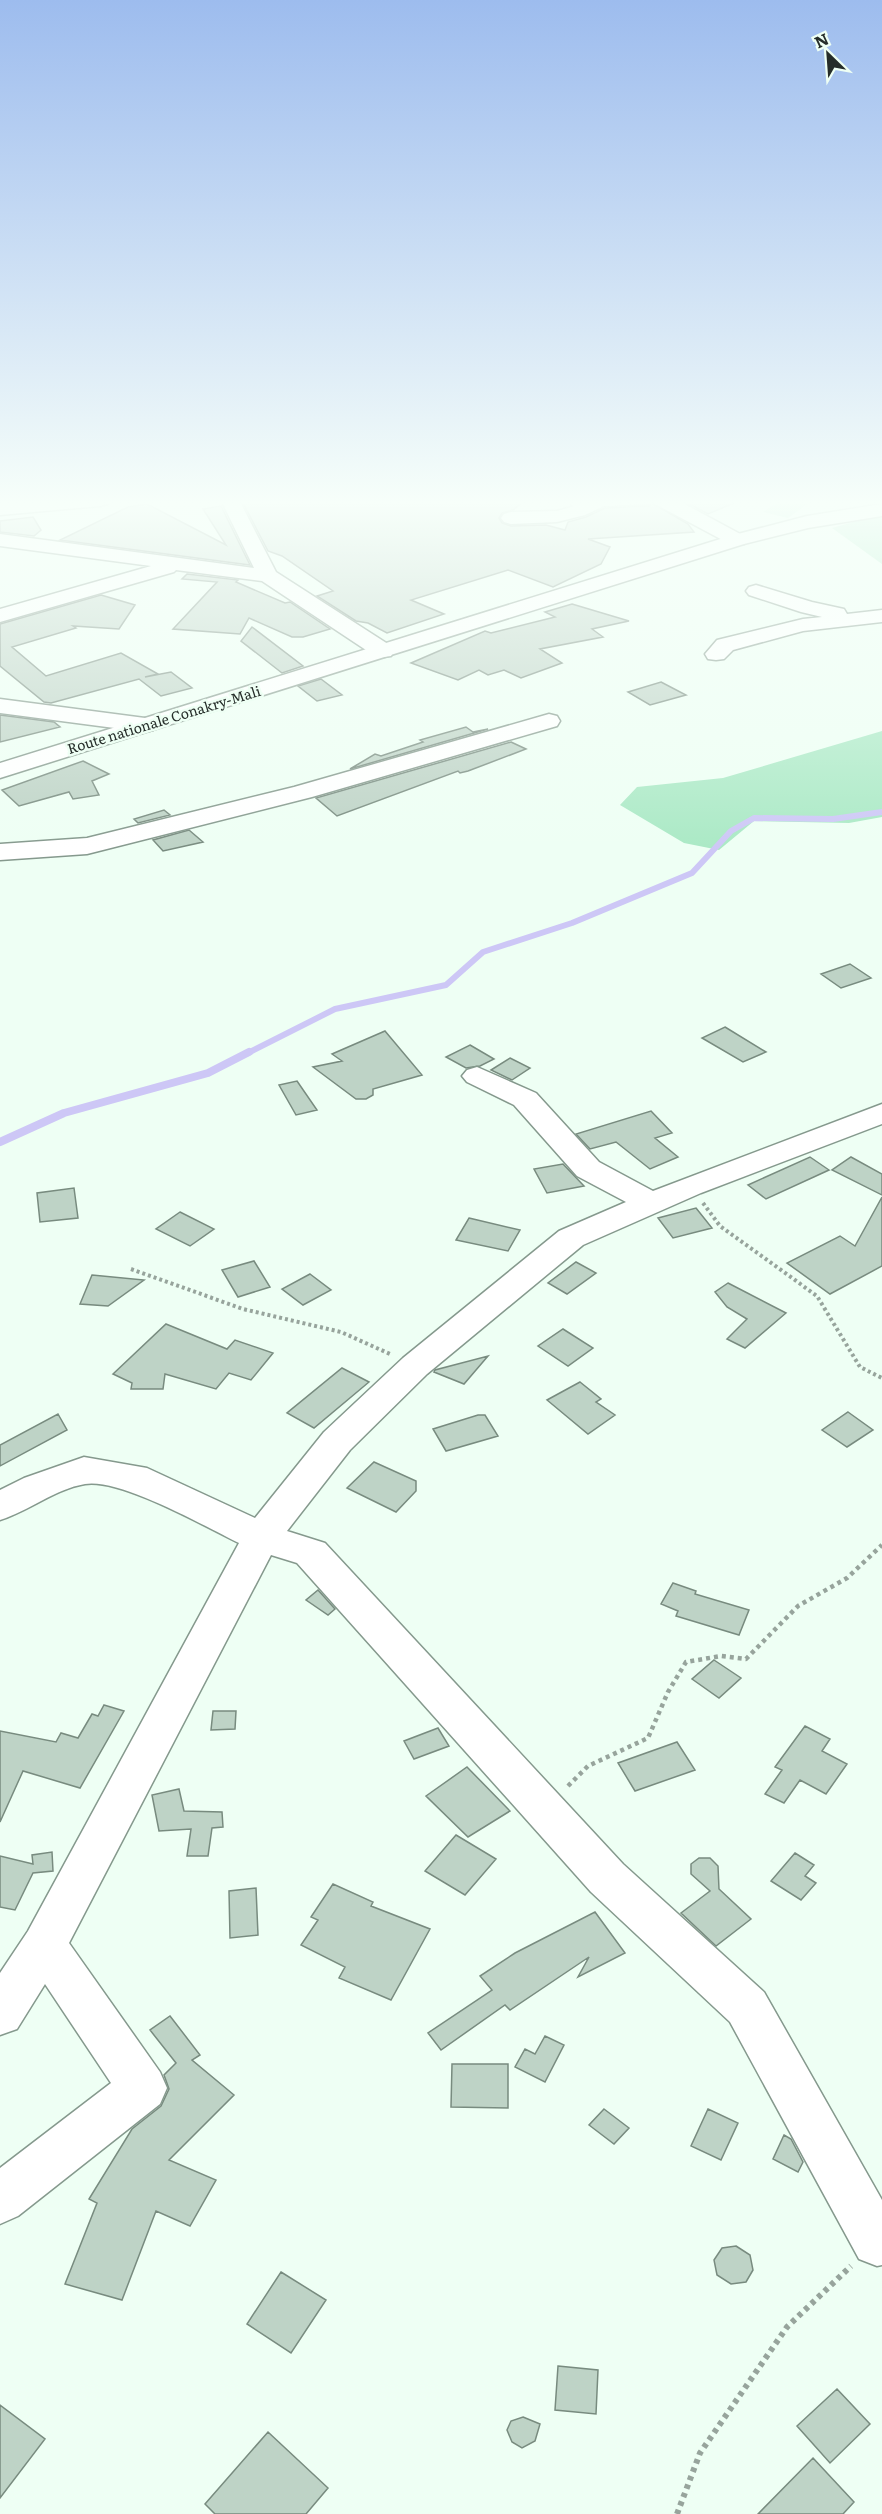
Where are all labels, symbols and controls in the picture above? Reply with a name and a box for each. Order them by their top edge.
north arrow [798,24,858,84]
text: N [810,26,832,53]
street label: Route nationale Conakry-Mali [65,680,263,758]

